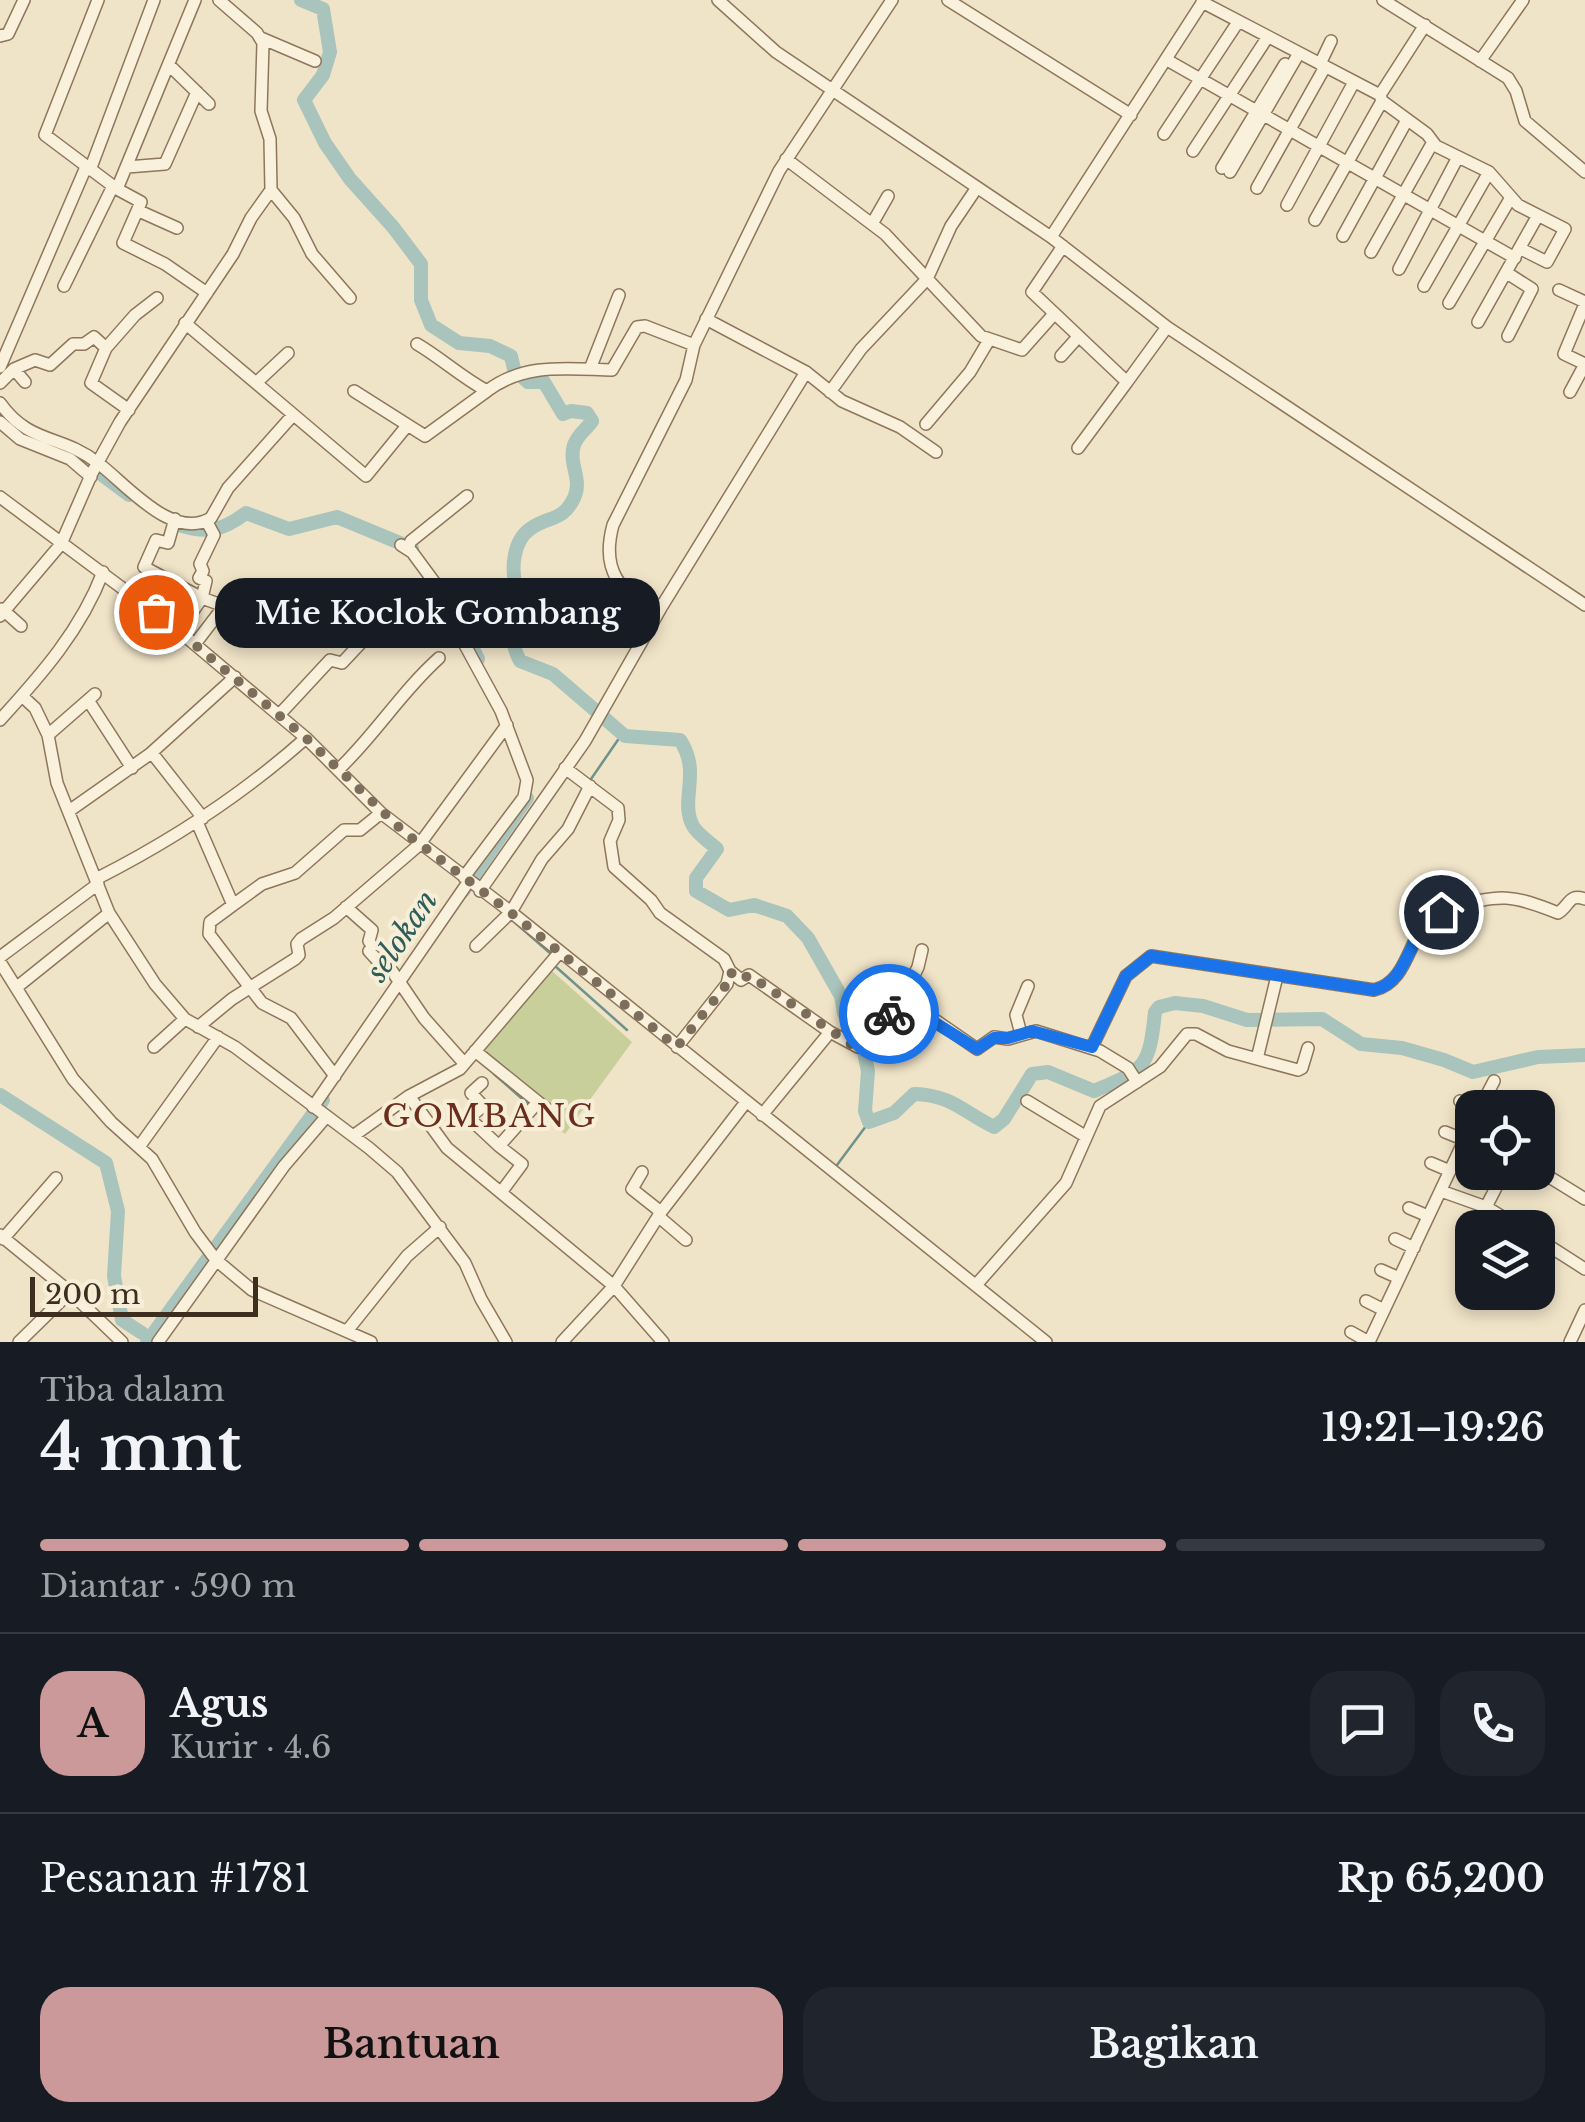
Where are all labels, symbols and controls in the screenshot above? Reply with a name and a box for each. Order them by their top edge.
pin [114,570,199,655]
callout: Mie Koclok Gombang [216,577,661,647]
icon: bag [129,585,184,640]
text: Mie Koclok Gombang [255,593,620,633]
pin [1399,870,1484,955]
water label: selokan [357,883,445,989]
icon: home [1414,885,1469,940]
courier [839,964,939,1064]
icon: bike [862,987,917,1042]
map controls [1455,1090,1555,1310]
button: locate [1455,1090,1555,1190]
district label: GOMBANG [382,1096,598,1136]
button: layers [1455,1210,1555,1310]
scale bar [30,1272,258,1316]
text: 200 m [45,1277,140,1312]
text: Tiba dalam [40,1370,225,1410]
text: 19:21–19:26 [1321,1404,1545,1451]
text: 4 mnt [40,1407,242,1488]
text: Diantar · 590 m [40,1566,296,1606]
button: chat [1310,1671,1415,1776]
button: phone [1440,1671,1545,1776]
text: Agus [170,1680,269,1727]
text: A [77,1700,108,1747]
text: Kurir · 4.6 [170,1727,331,1767]
text: Pesanan #1781 [40,1855,311,1902]
text: Rp 65,200 [1337,1855,1545,1902]
button: Bantuan [40,1987,783,2102]
button: Bagikan [803,1987,1545,2102]

